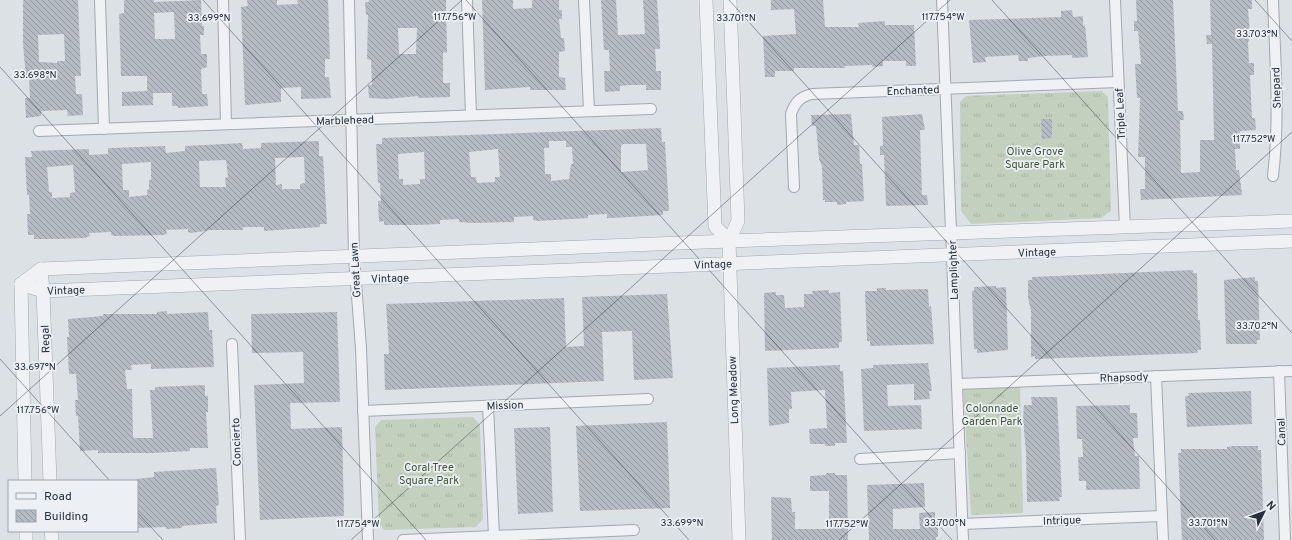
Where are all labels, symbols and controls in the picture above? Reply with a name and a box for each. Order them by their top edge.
text: 117.756°W [434,11,476,24]
text: 117.754°W [921,11,965,24]
text: 33.699°N [188,12,230,25]
text: 33.701°N [716,12,756,25]
text: 33.703°N [1236,28,1278,41]
street label: Shepard [1269,67,1285,109]
text: 33.698°N [13,69,57,82]
street label: Enchanted [886,83,940,99]
street label: Triple Leaf [1113,88,1129,140]
street label: Marblehead [316,113,374,129]
text: 117.752°W [1233,133,1275,146]
park label: Olive Grove Square Park [1005,145,1065,172]
street label: Lamplighter [946,239,962,300]
street label: Great Lawn [348,242,364,298]
street label: Vintage [1018,245,1056,261]
street label: Vintage [694,257,732,273]
street label: Vintage [371,271,409,287]
street label: Vintage [47,283,85,299]
text: 33.702°N [1236,320,1278,333]
street label: Regal [39,325,53,353]
street label: Long Meadow [726,356,742,424]
text: 33.697°N [14,361,56,374]
street label: Rhapsody [1099,370,1149,386]
street label: Mission [486,398,524,414]
park label: Colonnade Garden Park [961,402,1023,429]
text: 117.756°W [17,404,59,417]
street label: Concierto [229,417,245,466]
street label: Canal [1275,418,1289,446]
park label: Coral Tree Square Park [399,461,459,488]
legend [8,480,138,532]
text: Road [44,489,72,505]
north arrow [1244,492,1284,532]
text: N [1263,498,1279,514]
text: Building [44,509,88,525]
street label: Intrigue [1043,513,1081,529]
text: 33.699°N [661,517,703,530]
text: 33.700°N [924,517,966,530]
text: 33.701°N [1188,517,1228,530]
text: 117.754°W [336,518,380,531]
text: 117.752°W [826,518,868,531]

